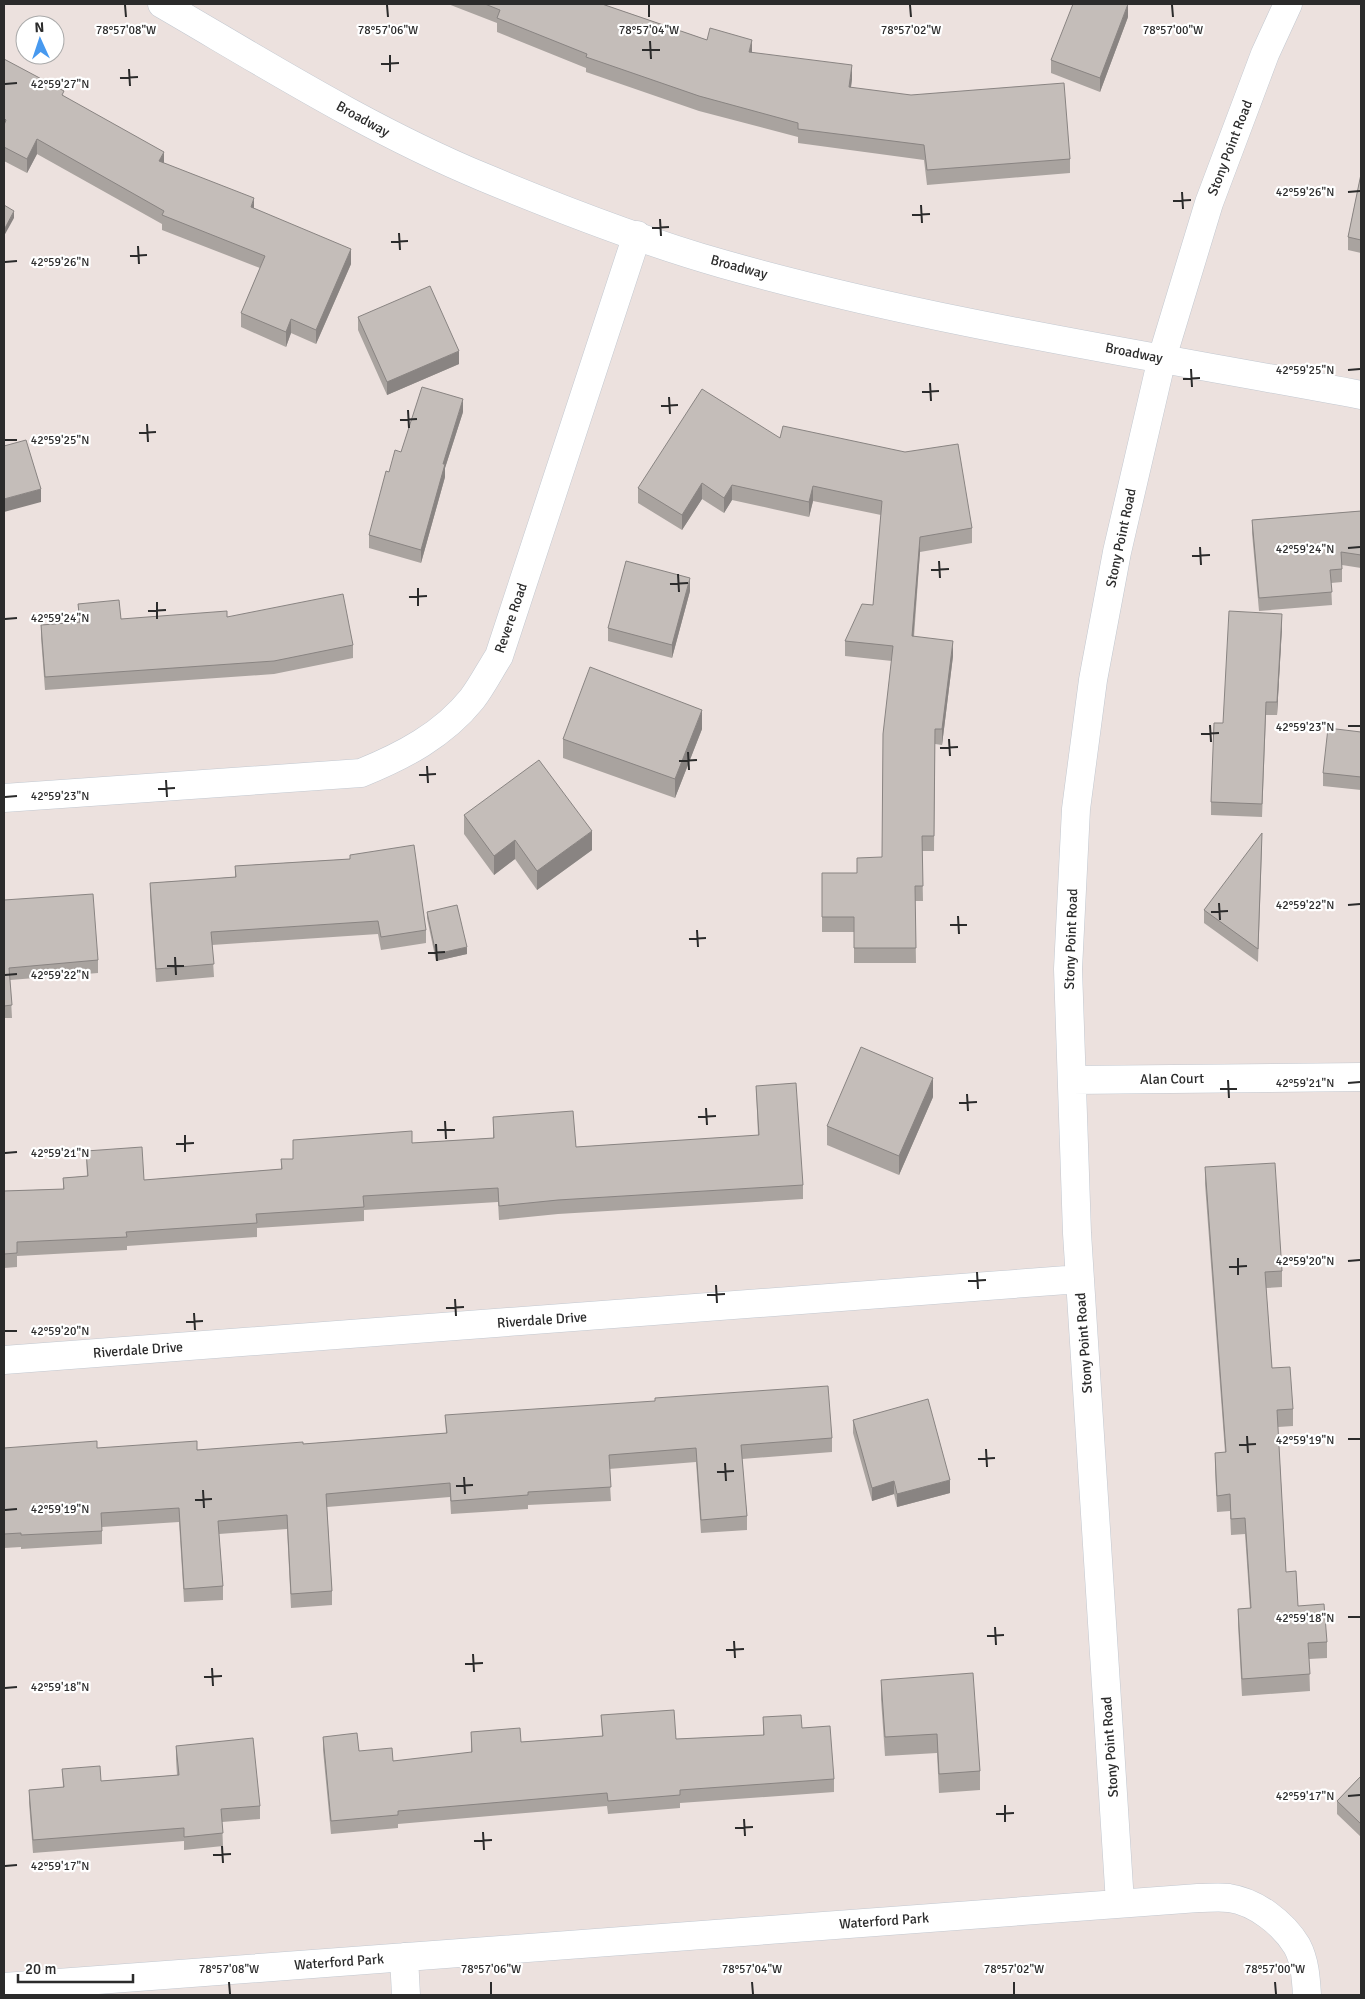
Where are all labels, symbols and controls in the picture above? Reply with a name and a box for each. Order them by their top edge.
north arrow [15,15,65,65]
text: N [34,19,45,36]
text: 78°57'08"W [96,23,156,38]
text: 78°57'06"W [358,23,418,38]
text: 78°57'04"W [619,23,679,38]
text: 78°57'02"W [881,23,941,38]
text: 78°57'00"W [1143,23,1203,38]
text: 42°59'27"N [31,77,89,92]
street label: Broadway [333,97,393,141]
street label: Stony Point Road [1204,98,1256,198]
text: 42°59'26"N [1276,185,1334,200]
street label: Broadway [709,251,770,283]
text: 42°59'26"N [31,255,89,270]
street label: Broadway [1104,339,1165,367]
text: 42°59'25"N [1276,363,1334,378]
text: 42°59'25"N [31,433,89,448]
street label: Stony Point Road [1102,487,1140,589]
text: 42°59'24"N [1276,542,1334,557]
street label: Revere Road [491,581,531,655]
text: 42°59'24"N [31,611,89,626]
text: 42°59'23"N [1276,720,1334,735]
text: 42°59'23"N [31,789,89,804]
street label: Stony Point Road [1061,888,1081,990]
text: 42°59'22"N [1276,898,1334,913]
text: 42°59'22"N [31,968,89,983]
street label: Alan Court [1140,1070,1204,1088]
text: 42°59'21"N [1276,1076,1334,1091]
text: 42°59'21"N [31,1146,89,1161]
text: 42°59'20"N [1276,1254,1334,1269]
street label: Stony Point Road [1072,1292,1096,1394]
street label: Riverdale Drive [496,1308,588,1332]
text: 42°59'20"N [31,1324,89,1339]
street label: Riverdale Drive [92,1338,184,1362]
text: 42°59'19"N [1276,1433,1334,1448]
text: 42°59'19"N [31,1502,89,1517]
text: 42°59'18"N [1276,1611,1334,1626]
text: 42°59'18"N [31,1680,89,1695]
street label: Stony Point Road [1098,1696,1122,1798]
text: 42°59'17"N [1276,1789,1334,1804]
text: 42°59'17"N [31,1859,89,1874]
street label: Waterford Park [839,1909,929,1933]
street label: Waterford Park [294,1950,384,1974]
scale bar [18,1952,132,1984]
text: 20 m [25,1960,56,1978]
text: 78°57'08"W [199,1962,259,1977]
text: 78°57'06"W [461,1962,521,1977]
text: 78°57'04"W [722,1962,782,1977]
text: 78°57'02"W [984,1962,1044,1977]
text: 78°57'00"W [1245,1962,1305,1977]

